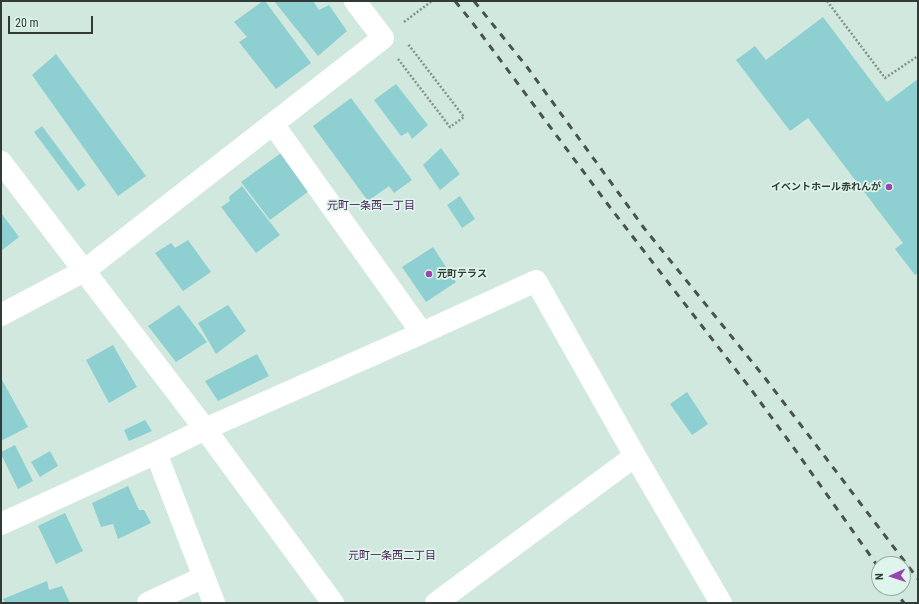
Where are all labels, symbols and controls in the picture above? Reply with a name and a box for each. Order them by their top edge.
scale bar [10,8,95,34]
text: 20 m [15,16,39,30]
place label: イベントホール赤れんが [771,181,881,193]
marker: イベントホール赤れんが [884,182,894,192]
district label: 元町一条西一丁目 [327,199,415,213]
place label: 元町テラス [437,268,487,280]
marker: 元町テラス [424,269,434,279]
district label: 元町一条西二丁目 [348,549,436,563]
north arrow [871,556,911,596]
text: N [873,573,886,580]

